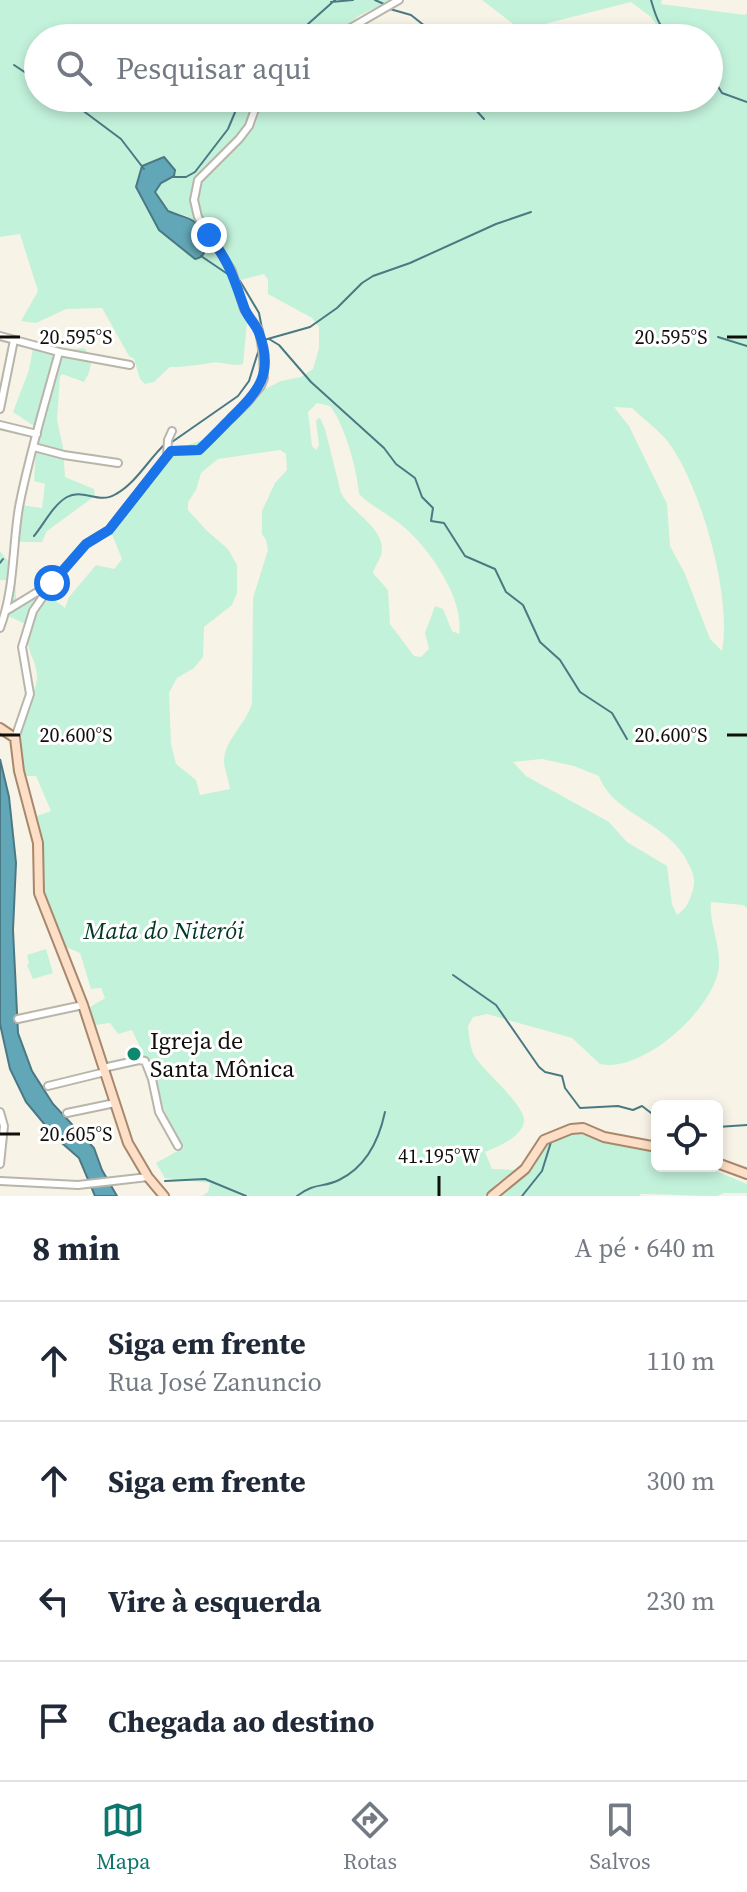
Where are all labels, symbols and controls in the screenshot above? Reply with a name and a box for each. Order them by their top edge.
search box [24,24,723,112]
icon: search [52,46,96,90]
text: Pesquisar aqui [116,48,311,89]
route end [191,217,227,253]
text: 20.595°S [40,323,112,351]
text: 20.595°S [635,323,707,351]
route start [34,565,70,601]
text: 20.600°S [40,721,112,749]
text: 20.600°S [635,721,707,749]
park label: Mata do Niterói [83,914,245,947]
place label: Igreja de Santa Mônica [150,1024,295,1085]
marker: Igreja de Santa Mônica [125,1045,143,1063]
map controls [651,1100,723,1172]
button: locate [651,1100,723,1172]
text: 20.605°S [40,1120,112,1148]
text: 41.195°W [398,1142,481,1170]
text: 8 min [32,1225,120,1271]
text: A pé · 640 m [575,1230,715,1266]
text: Siga em frente [108,1323,306,1364]
icon: ahead [32,1339,76,1383]
text: 110 m [647,1343,715,1379]
text: Rua José Zanuncio [108,1364,322,1400]
icon: ahead [32,1459,76,1503]
text: Siga em frente [108,1461,306,1502]
text: 300 m [647,1463,715,1499]
icon: left [32,1579,76,1623]
text: Vire à esquerda [108,1581,321,1622]
text: 230 m [647,1583,715,1619]
icon: arrive [32,1699,76,1743]
text: Chegada ao destino [108,1701,374,1742]
tab: Mapa [96,1798,150,1876]
tab: Rotas [343,1798,397,1876]
tab: Salvos [590,1798,651,1876]

